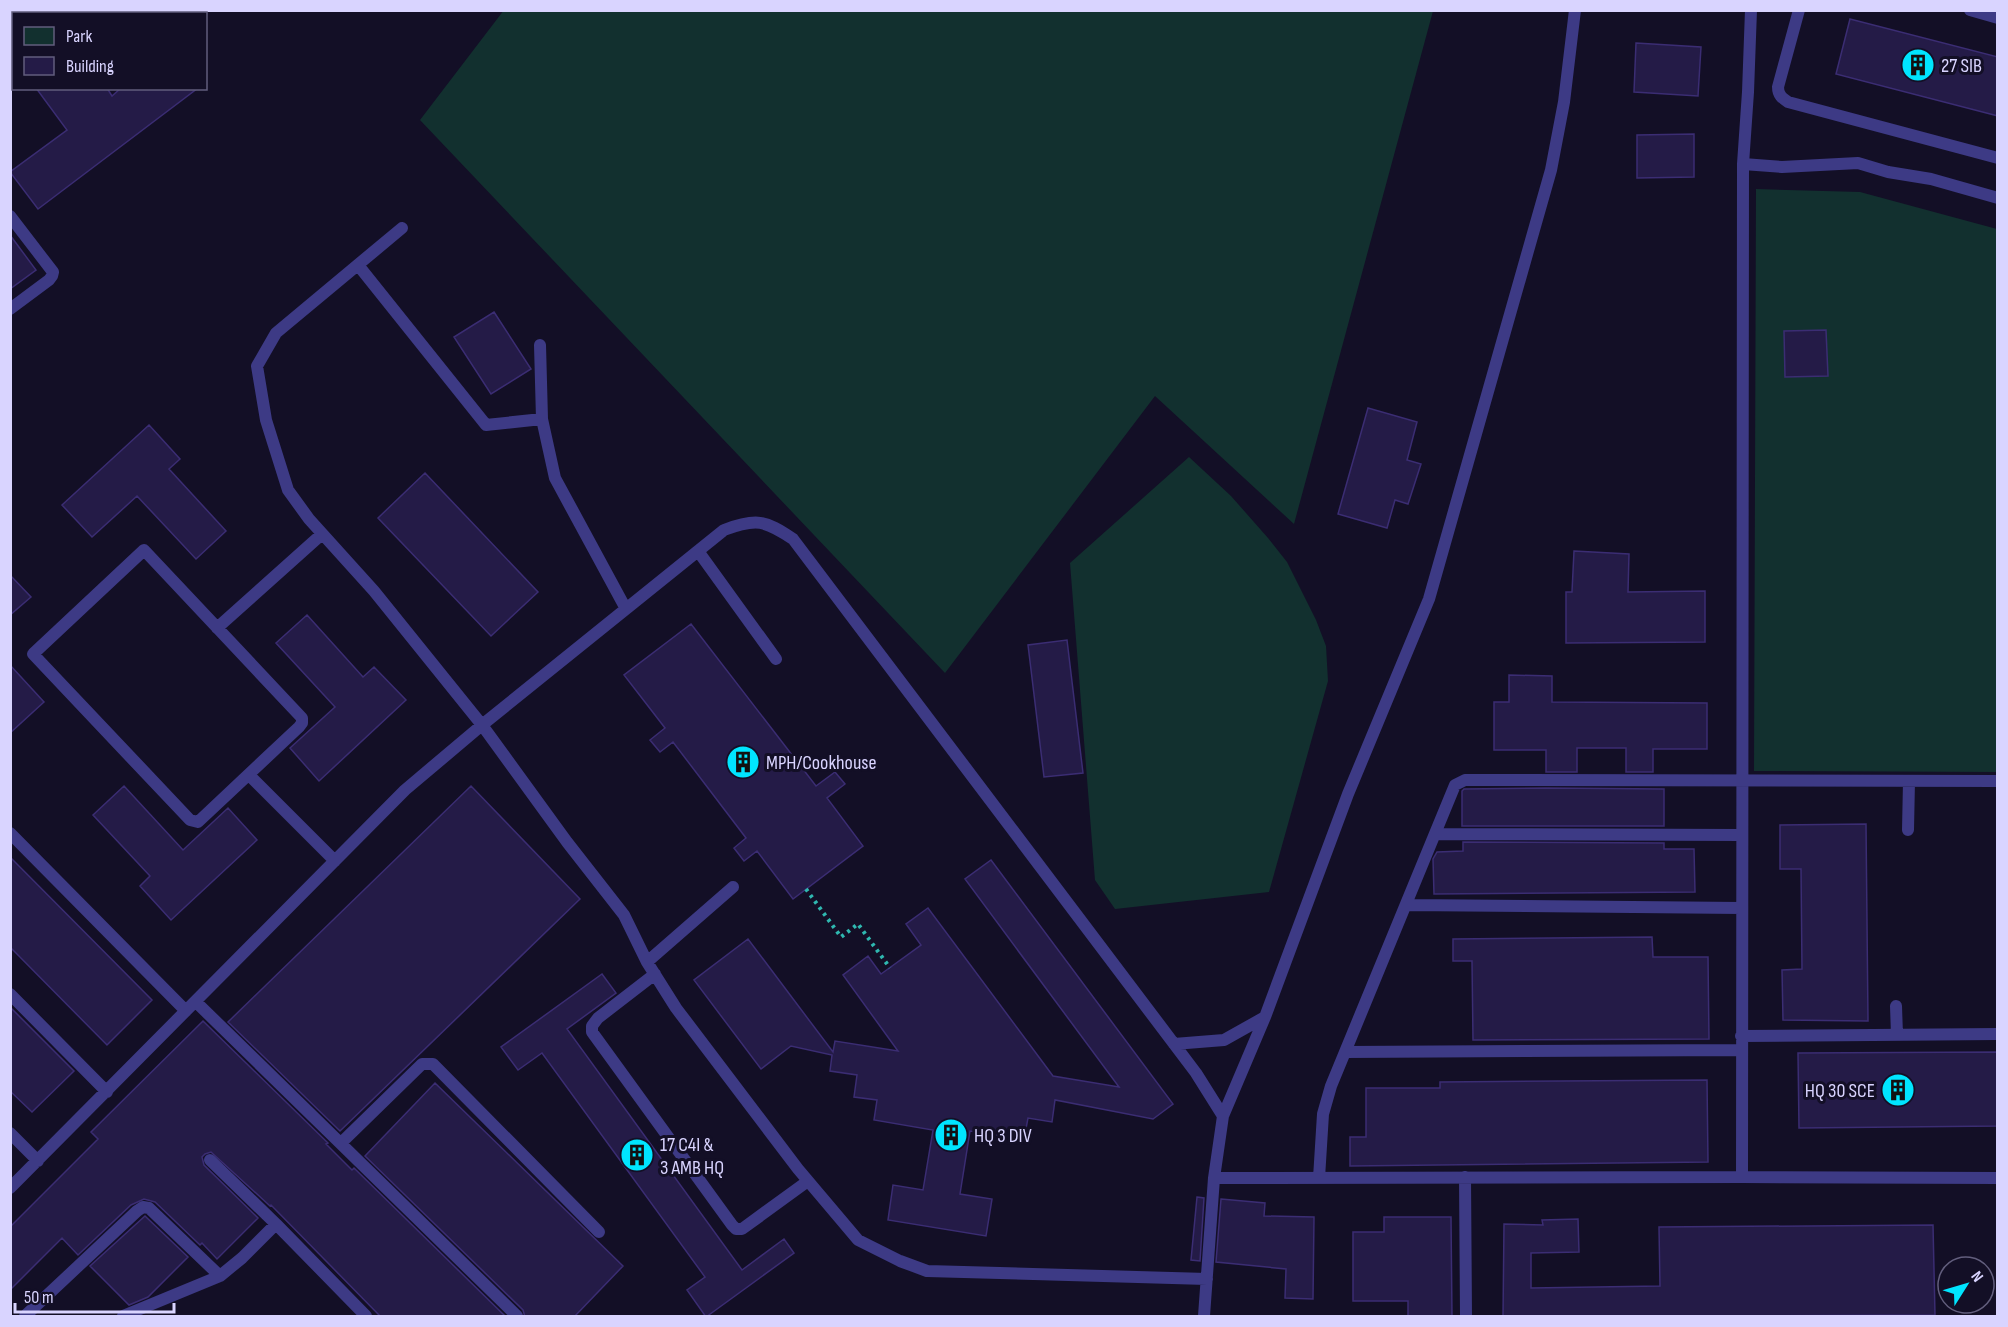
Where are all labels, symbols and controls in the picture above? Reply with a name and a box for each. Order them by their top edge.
legend [12,12,207,90]
text: Park [66,26,92,47]
building icon: 27 SIB [1900,47,1936,83]
place label: 27 SIB [1941,54,1982,78]
text: Building [66,56,114,77]
building icon: MPH/Cookhouse [725,744,761,780]
place label: MPH/Cookhouse [766,751,877,775]
building icon: HQ 30 SCE [1880,1072,1916,1108]
place label: HQ 30 SCE [1805,1079,1875,1103]
building icon: HQ 3 DIV [933,1117,969,1153]
place label: HQ 3 DIV [974,1124,1032,1148]
place label: 17 C4I & 3 AMB HQ [660,1133,724,1180]
building icon: 17 C4I & 3 AMB HQ [619,1137,655,1173]
north arrow [1936,1255,1996,1315]
text: N [1967,1268,1987,1286]
scale bar [15,1276,174,1314]
text: 50 m [24,1287,54,1308]

